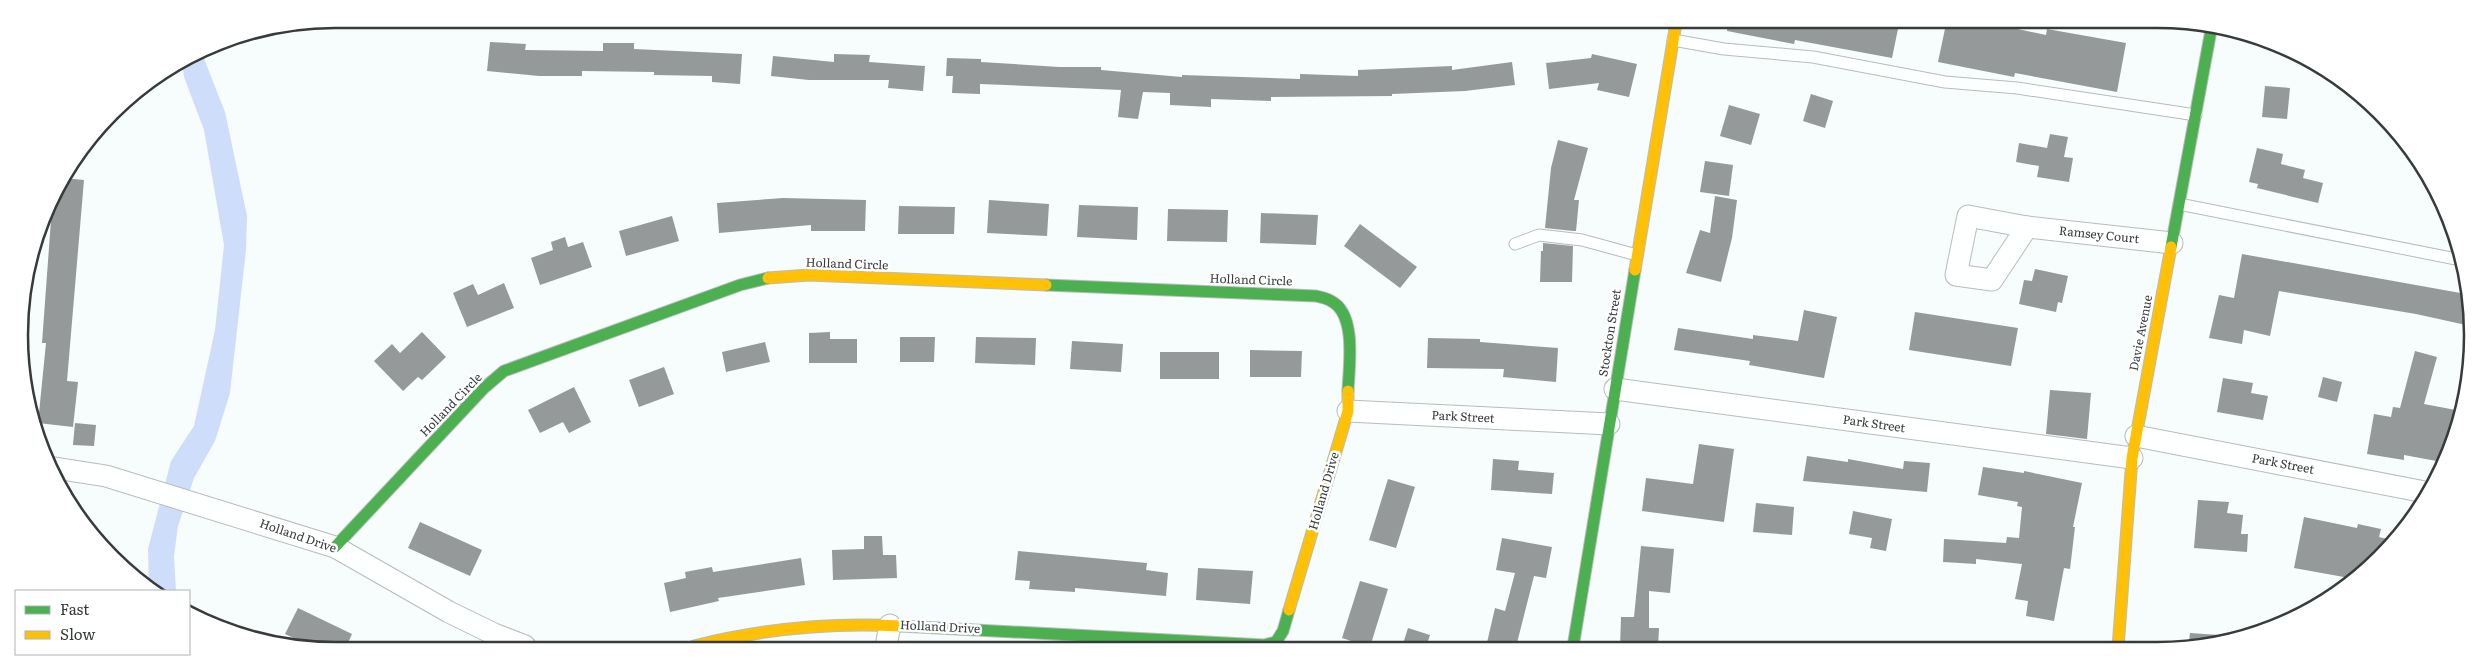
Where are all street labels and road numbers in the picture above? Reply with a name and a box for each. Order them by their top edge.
street label: Ramsey Court [2058,221,2140,247]
street label: Holland Circle [805,253,889,273]
street label: Holland Circle [1209,269,1293,289]
street label: Stockton Street [1593,288,1625,378]
street label: Davie Avenue [2124,293,2156,372]
street label: Holland Circle [415,368,486,440]
street label: Park Street [1431,405,1495,427]
street label: Park Street [1842,410,1907,436]
street label: Park Street [2251,448,2316,478]
street label: Holland Drive [1303,450,1343,532]
street label: Holland Drive [257,513,339,557]
street label: Holland Drive [899,615,981,637]

